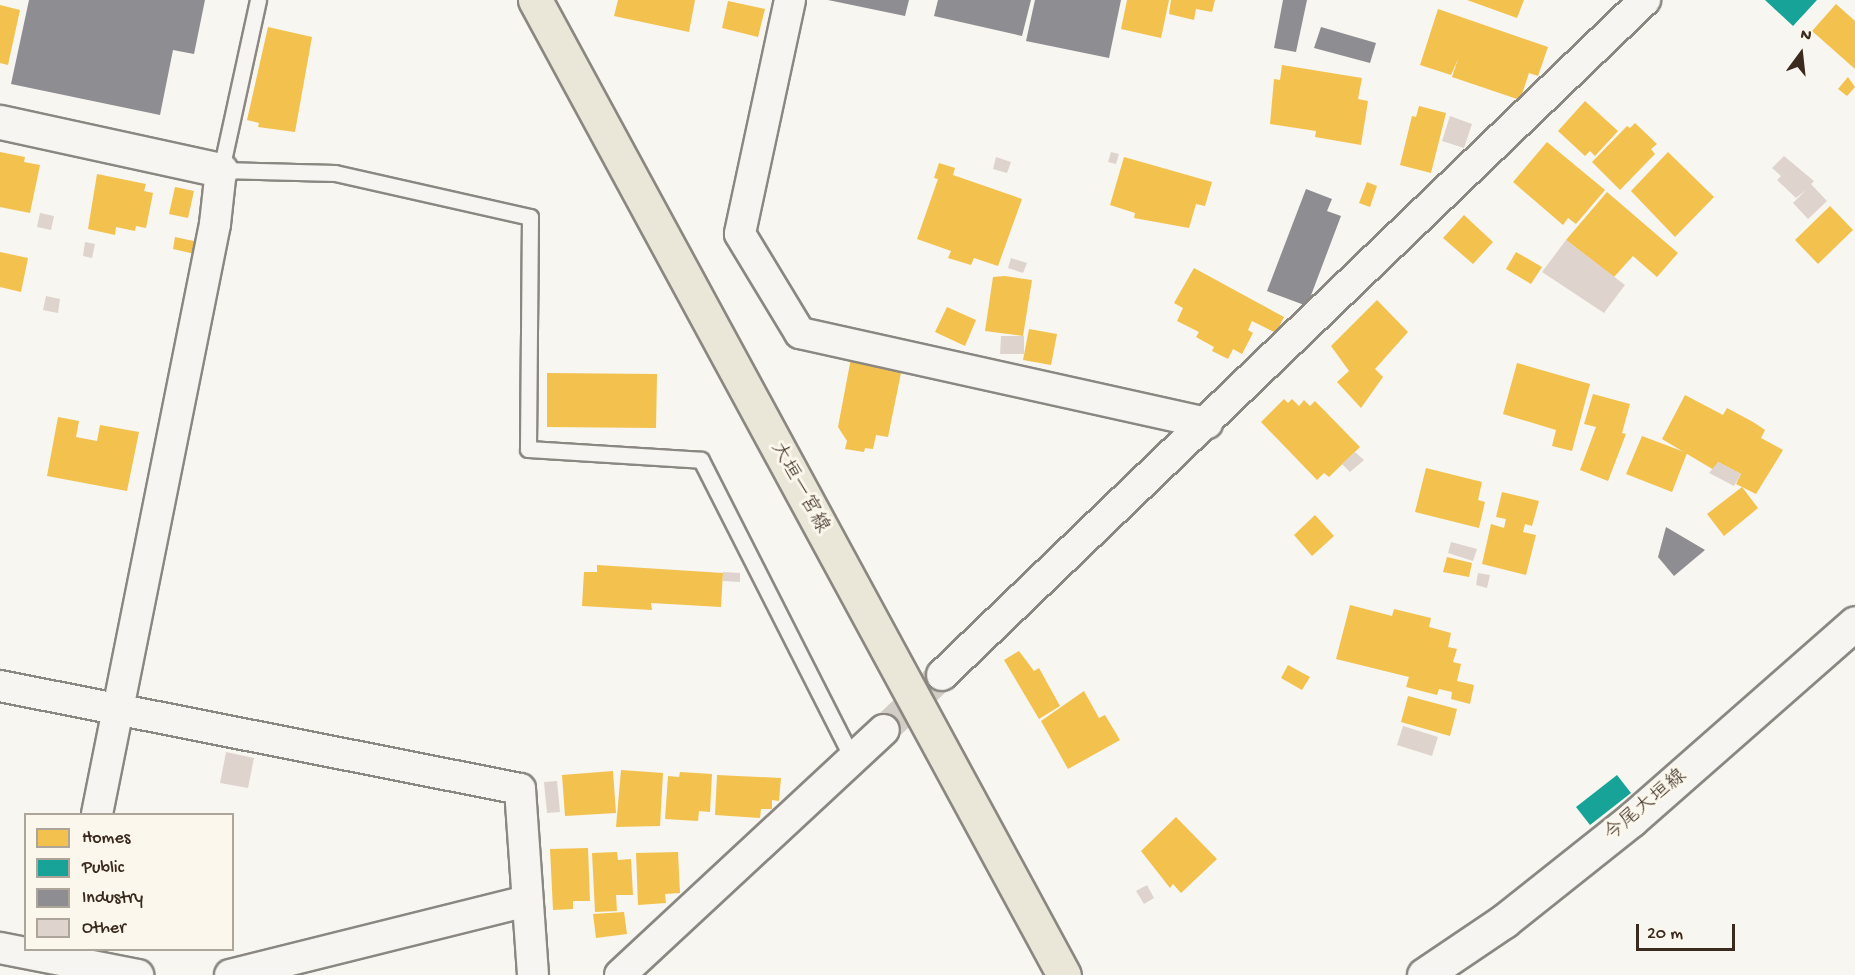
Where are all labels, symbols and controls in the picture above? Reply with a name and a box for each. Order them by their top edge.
north arrow [1771,24,1831,84]
text: N [1798,26,1813,47]
street label: 大垣一宮線 [764,438,834,538]
street label: 今尾大垣線 [1600,765,1692,847]
legend [24,813,234,951]
text: Homes [82,828,130,849]
text: Public [82,858,124,879]
text: Industry [82,888,143,909]
scale bar [1639,912,1738,950]
text: Other [82,918,126,939]
text: 20 m [1647,924,1683,945]

